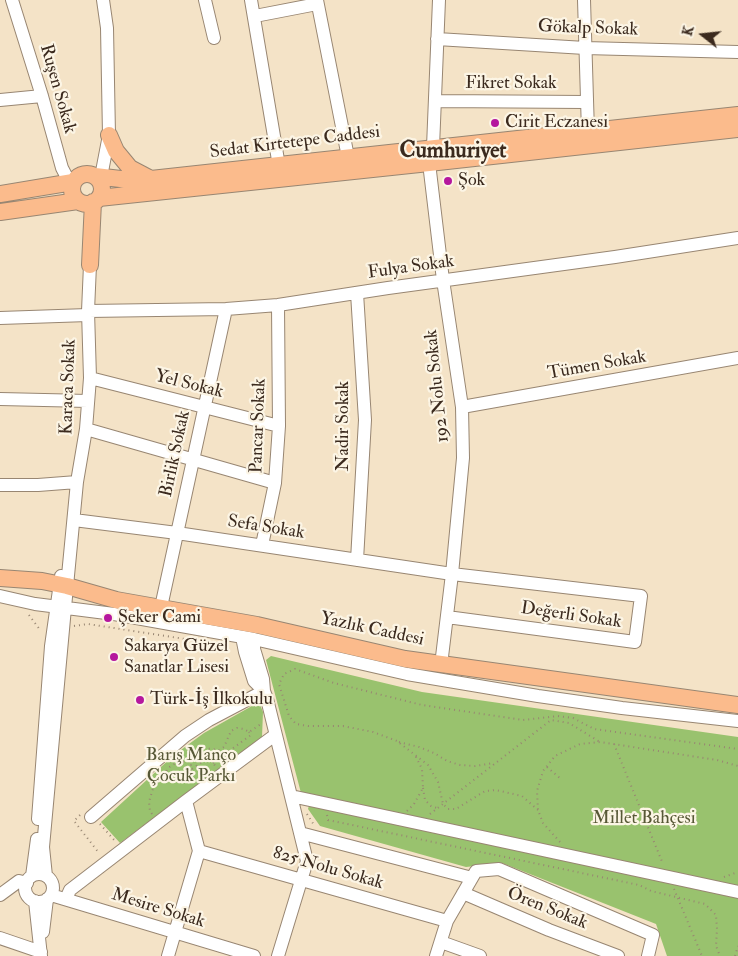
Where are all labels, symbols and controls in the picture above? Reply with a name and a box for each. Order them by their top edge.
north arrow [678,10,728,60]
street label: Gökalp Sokak [538,16,638,42]
text: K [679,24,698,38]
street label: Ruşen Sokak [34,42,80,136]
street label: Fikret Sokak [465,73,557,95]
place label: Cirit Eczanesi [505,112,608,134]
marker: Cirit Eczanesi [489,117,501,129]
street label: Sedat Kirtetepe Caddesi [209,122,381,164]
district label: Cumhuriyet [400,139,506,165]
place label: Şok [458,170,485,192]
marker: Şok [442,175,454,187]
street label: Fulya Sokak [366,251,456,285]
street label: 192 Nolu Sokak [421,328,455,444]
street label: Karaca Sokak [57,339,81,435]
street label: Tümen Sokak [546,347,648,385]
street label: Yel Sokak [153,366,225,404]
street label: Pancar Sokak [247,378,271,474]
street label: Nadir Sokak [333,381,355,471]
street label: Birlik Sokak [156,409,196,499]
street label: Sefa Sokak [226,511,306,545]
street label: Değerli Sokak [519,598,623,634]
place label: Şeker Cami [118,607,201,629]
street label: Yazlık Caddesi [318,608,426,652]
marker: Şeker Cami [102,612,114,624]
place label: Sakarya Güzel Sanatlar Lisesi [124,636,229,679]
marker: Sakarya Güzel Sanatlar Lisesi [108,651,120,663]
place label: Türk-İş İlkokulu [150,689,273,711]
marker: Türk-İş İlkokulu [134,694,146,706]
park label: Barış Manço Çocuk Parkı [146,745,236,788]
park label: Millet Bahçesi [593,808,695,830]
street label: 825 Nolu Sokak [270,843,386,895]
street label: Ören Sokak [504,883,590,935]
street label: Mesire Sokak [109,885,207,933]

